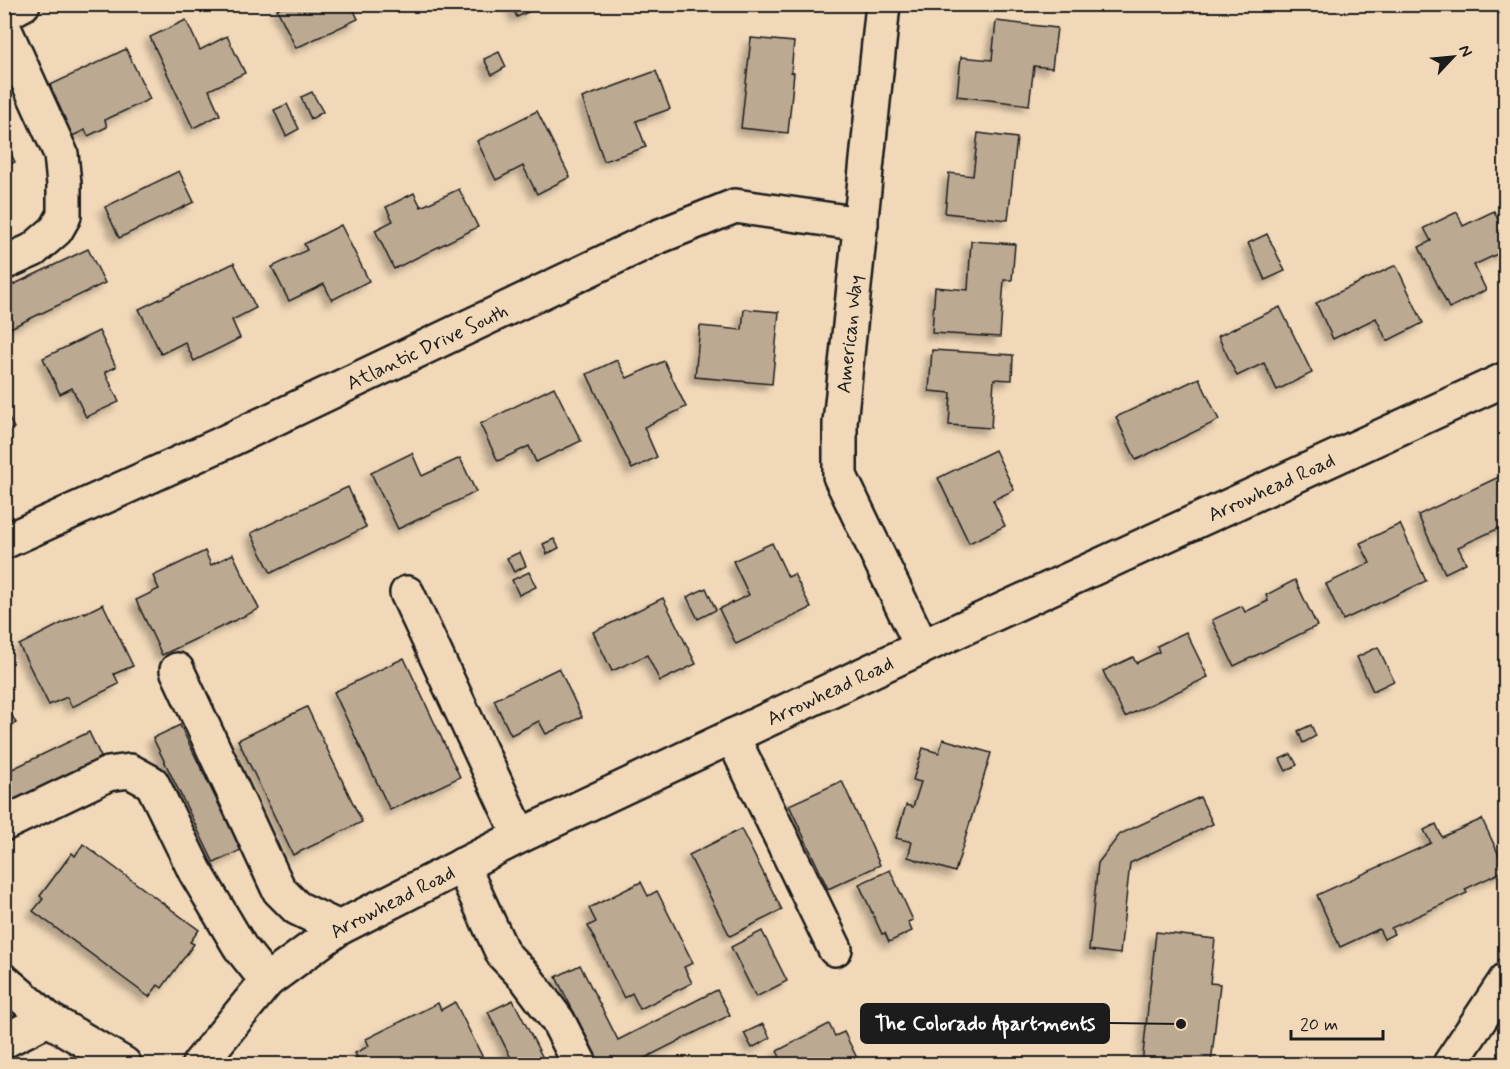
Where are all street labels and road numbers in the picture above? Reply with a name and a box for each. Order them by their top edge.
street label: American Way [831,274,870,395]
street label: Atlantic Drive South [342,298,513,398]
street label: Arrowhead Road [1204,447,1340,529]
street label: Arrowhead Road [763,650,898,733]
street label: Arrowhead Road [324,859,460,946]

